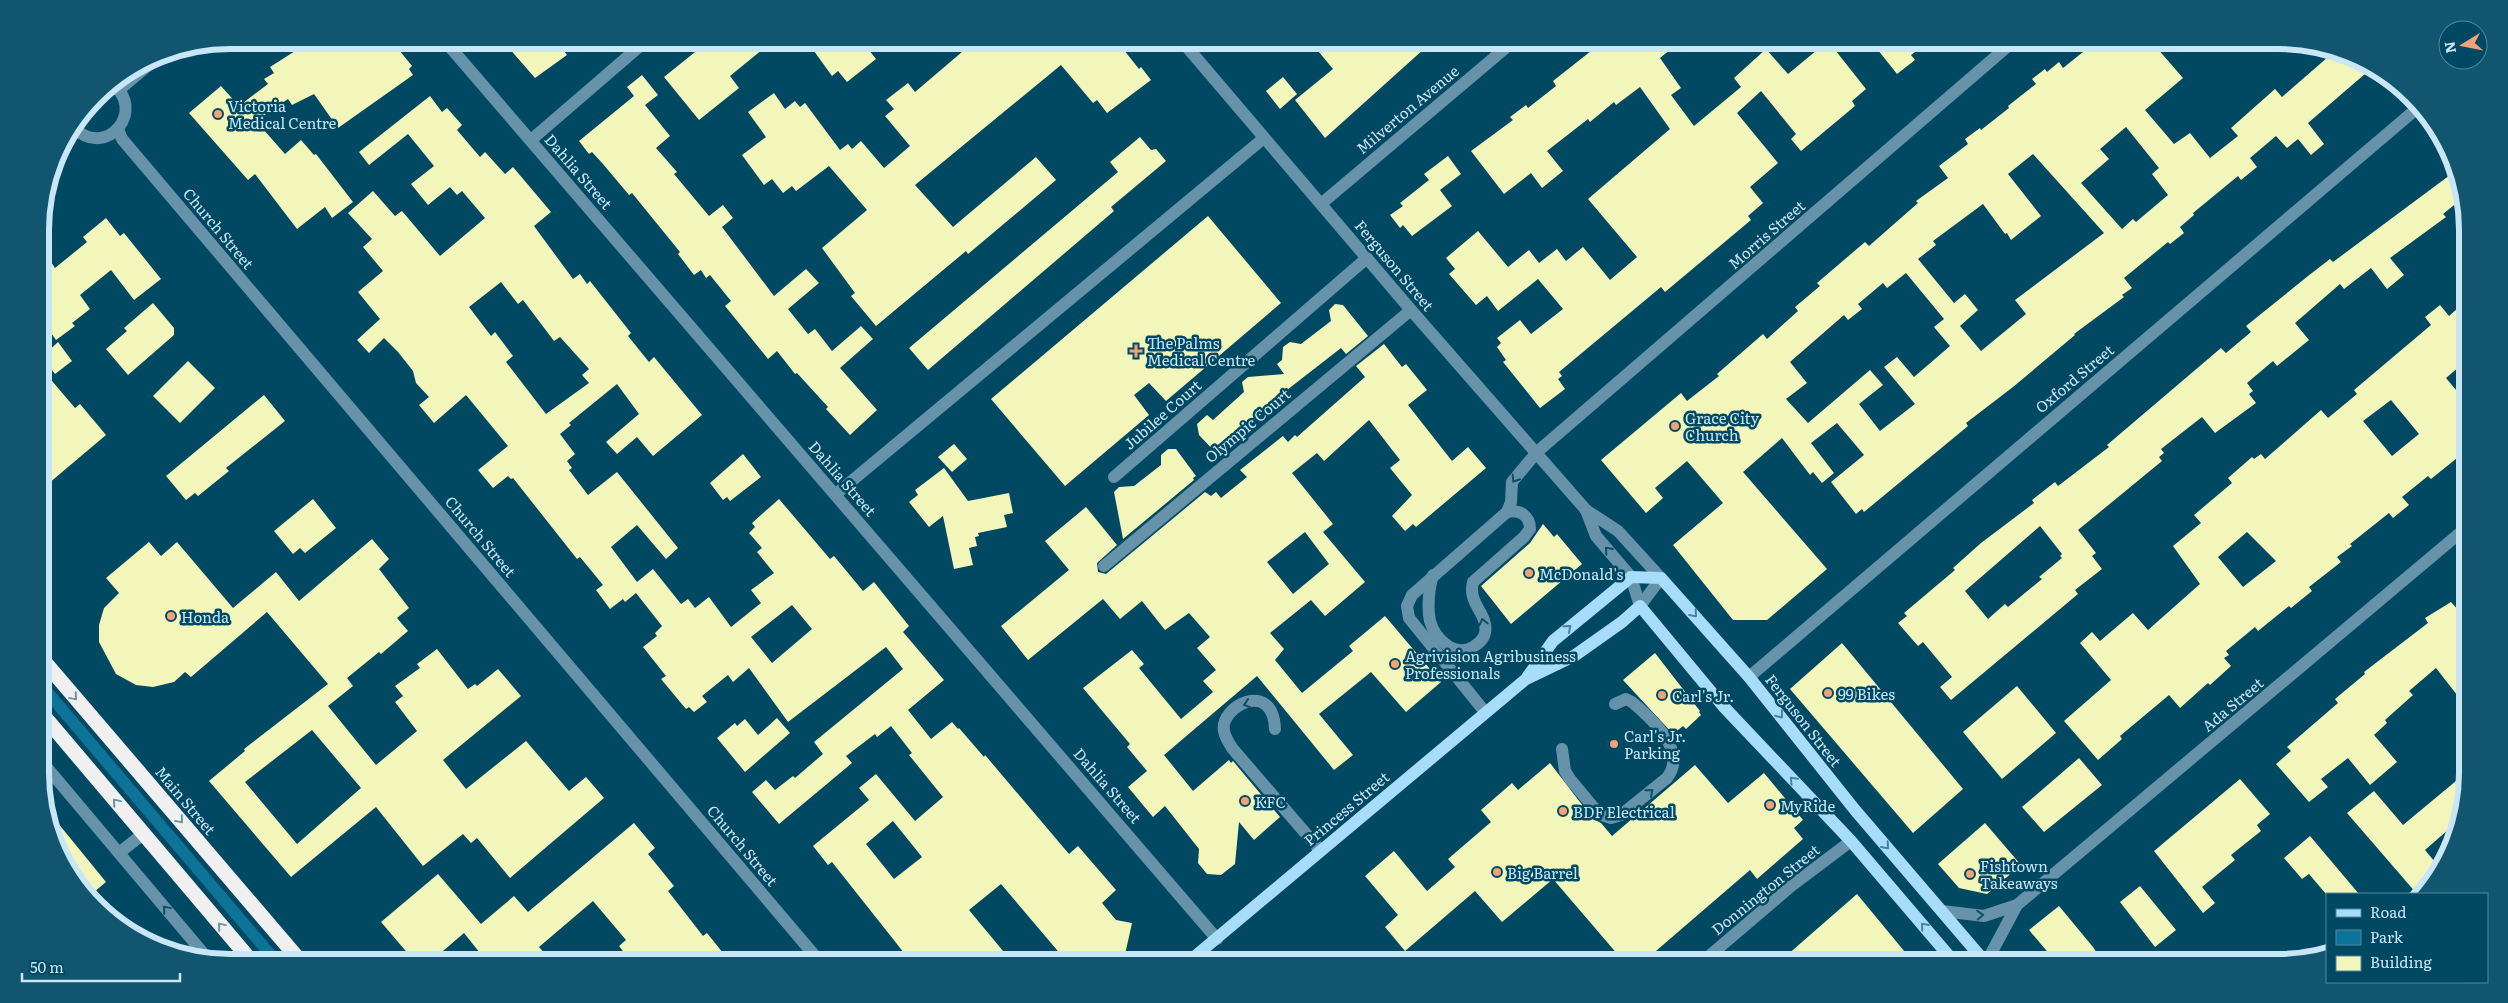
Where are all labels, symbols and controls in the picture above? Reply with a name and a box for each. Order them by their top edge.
north arrow [2438,20,2488,70]
text: N [2438,40,2460,55]
street label: Milverton Avenue [1351,59,1464,159]
place label: Victoria Medical Centre [228,94,337,134]
marker: Victoria Medical Centre [212,108,224,120]
street label: Dahlia Street [540,128,618,214]
street label: Church Street [178,182,260,274]
street label: Morris Street [1723,194,1809,274]
street label: Ferguson Street [1350,215,1440,315]
place label: The Palms Medical Centre [1147,331,1256,371]
street label: Oxford Street [2030,338,2118,418]
marker: The Palms Medical Centre [1129,344,1143,358]
street label: Jubilee Court [1118,374,1206,454]
street label: Olympic Court [1199,382,1295,468]
place label: Grace City Church [1685,406,1760,446]
marker: Grace City Church [1669,420,1681,432]
street label: Dahlia Street [804,435,882,521]
one-way arrow [1512,474,1522,483]
street label: Church Street [440,490,522,582]
one-way arrow [1604,546,1613,555]
place label: McDonald's [1539,562,1623,585]
marker: McDonald's [1523,567,1535,579]
place label: Honda [181,605,230,628]
one-way arrow [1689,608,1698,617]
marker: Honda [165,610,177,622]
one-way arrow [1478,618,1489,627]
one-way arrow [1563,625,1572,634]
place label: Agrivision Agribusiness Professionals [1405,644,1576,684]
marker: Agrivision Agribusiness Professionals [1389,658,1401,670]
street label: Ferguson Street [1760,669,1848,771]
street label: Ada Street [2196,671,2268,737]
place label: 99 Bikes [1838,682,1895,705]
place label: Carl's Jr. [1672,684,1734,707]
marker: 99 Bikes [1822,687,1834,699]
marker: Carl's Jr. [1656,689,1668,701]
one-way arrow [69,691,78,700]
one-way arrow [1243,698,1251,708]
one-way arrow [1774,709,1782,718]
place label: Carl's Jr. Parking [1624,724,1686,764]
marker: Carl's Jr. Parking [1608,738,1620,750]
street label: Dahlia Street [1069,742,1147,828]
street label: Main Street [150,761,222,839]
street label: Princess Street [1298,765,1394,851]
one-way arrow [1790,776,1799,785]
one-way arrow [1644,789,1653,798]
place label: KFC [1255,790,1286,813]
place label: MyRide [1780,794,1835,817]
marker: KFC [1239,795,1251,807]
one-way arrow [113,798,122,807]
street label: Church Street [702,799,784,891]
marker: MyRide [1764,799,1776,811]
place label: BDF Electrical [1573,800,1675,823]
marker: BDF Electrical [1557,805,1569,817]
one-way arrow [174,815,183,824]
street label: Donnington Street [1706,838,1824,940]
one-way arrow [1881,841,1890,850]
place label: Fishtown Takeaways [1980,854,2058,894]
place label: Big Barrel [1507,861,1578,884]
marker: Big Barrel [1491,866,1503,878]
marker: Fishtown Takeaways [1964,868,1976,880]
legend [2326,893,2488,983]
text: Road [2370,900,2406,923]
one-way arrow [164,906,172,915]
one-way arrow [1977,910,1985,921]
one-way arrow [218,922,227,931]
one-way arrow [1920,922,1929,931]
text: Park [2370,925,2404,948]
scale bar [22,950,180,982]
text: Building [2370,950,2432,973]
text: 50 m [30,955,64,978]

